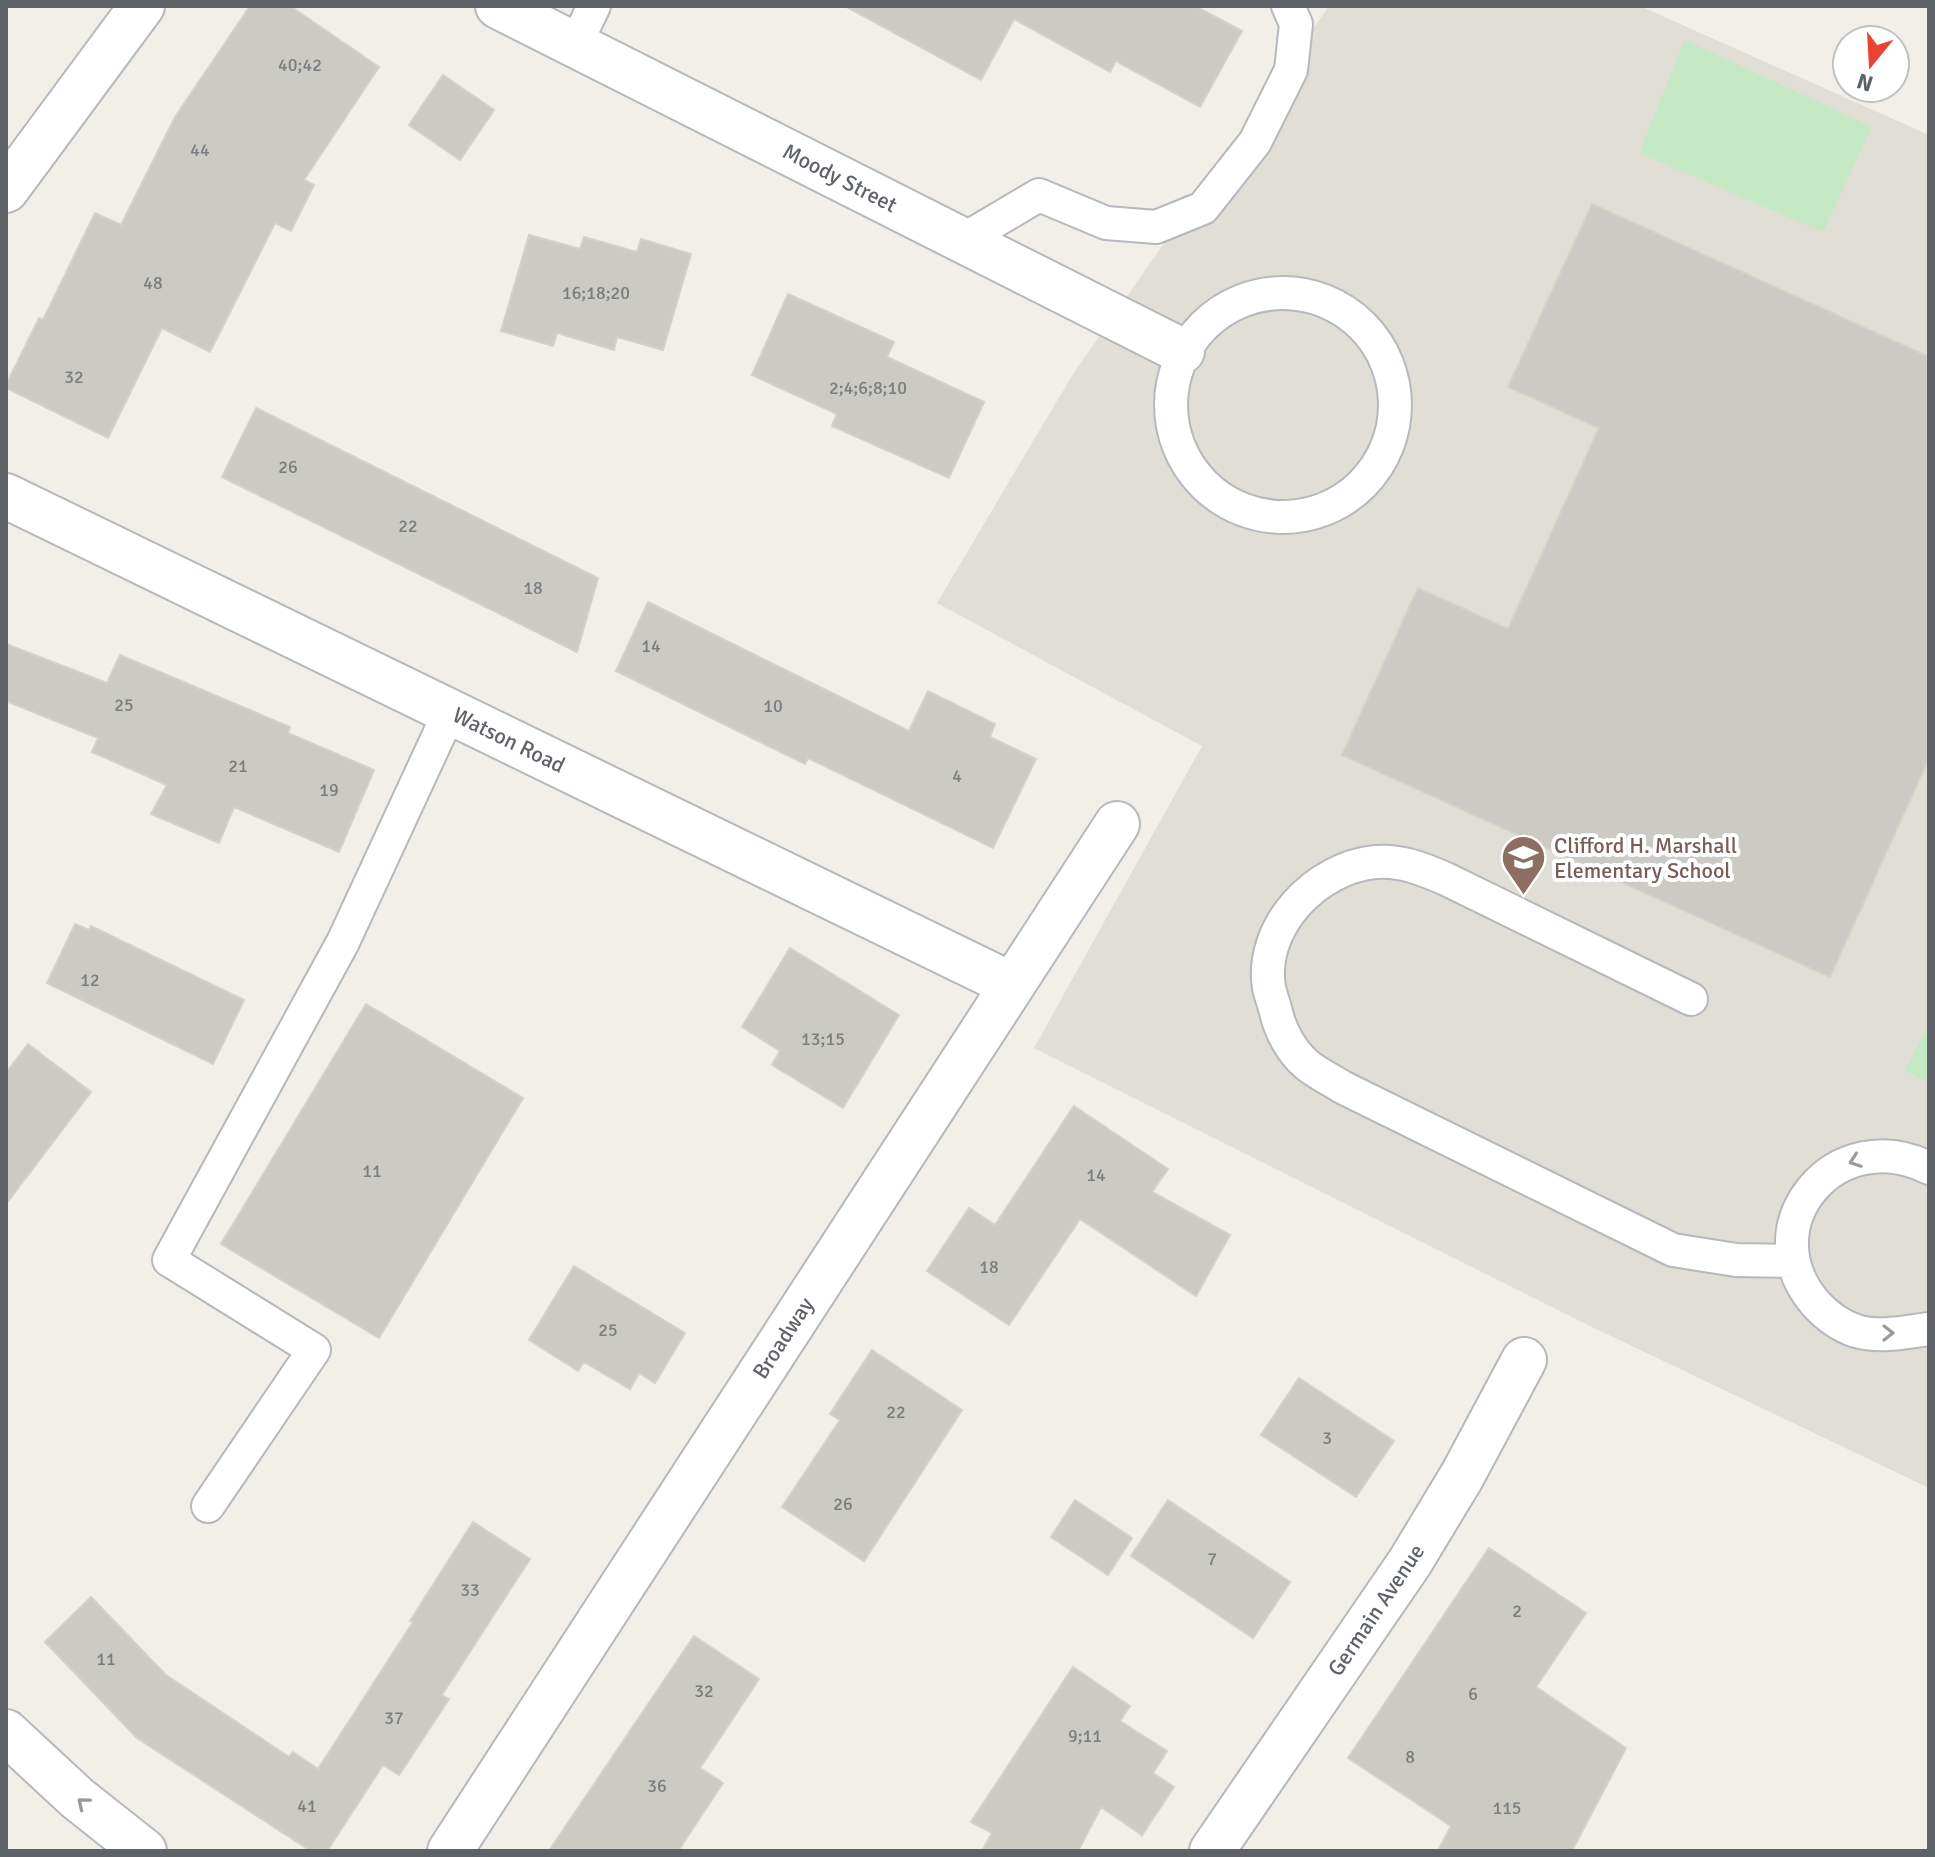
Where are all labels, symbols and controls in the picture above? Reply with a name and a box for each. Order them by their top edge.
north arrow [1831,24,1911,104]
house number: 40;42 [278,54,322,76]
text: N [1854,67,1876,98]
street label: Moody Street [778,138,902,218]
house number: 44 [190,139,210,161]
house number: 48 [143,272,163,294]
house number: 16;18;20 [562,282,630,304]
house number: 32 [64,366,84,388]
house number: 2;4;6;8;10 [829,377,907,399]
house number: 26 [278,456,298,478]
house number: 22 [398,515,418,537]
house number: 18 [523,577,543,599]
house number: 14 [641,635,661,657]
house number: 25 [114,694,134,716]
house number: 10 [763,695,783,717]
street label: Watson Road [448,701,570,779]
house number: 21 [228,755,248,777]
house number: 4 [952,765,962,787]
house number: 19 [319,779,339,801]
place label: Clifford H. Marshall Elementary School [1554,832,1737,884]
school or university icon: Clifford H. Marshall Elementary School [1499,834,1547,897]
house number: 12 [80,969,100,991]
house number: 13;15 [801,1028,845,1050]
one-way arrow [1849,1152,1863,1168]
house number: 11 [362,1160,382,1182]
house number: 14 [1086,1164,1106,1186]
house number: 18 [979,1256,999,1278]
street label: Broadway [747,1292,820,1384]
house number: 25 [598,1319,618,1341]
one-way arrow [1883,1324,1895,1342]
house number: 22 [886,1401,906,1423]
house number: 3 [1322,1427,1332,1449]
house number: 26 [833,1493,853,1515]
street label: Germain Avenue [1322,1539,1430,1681]
house number: 7 [1207,1548,1217,1570]
house number: 33 [460,1579,480,1601]
house number: 2 [1512,1600,1522,1622]
house number: 11 [96,1648,116,1670]
house number: 32 [694,1680,714,1702]
house number: 6 [1468,1683,1478,1705]
house number: 37 [384,1707,404,1729]
house number: 9;11 [1068,1725,1102,1747]
house number: 8 [1405,1746,1415,1768]
house number: 36 [647,1775,667,1797]
house number: 41 [297,1795,317,1817]
house number: 115 [1492,1797,1522,1819]
one-way arrow [78,1798,92,1813]

